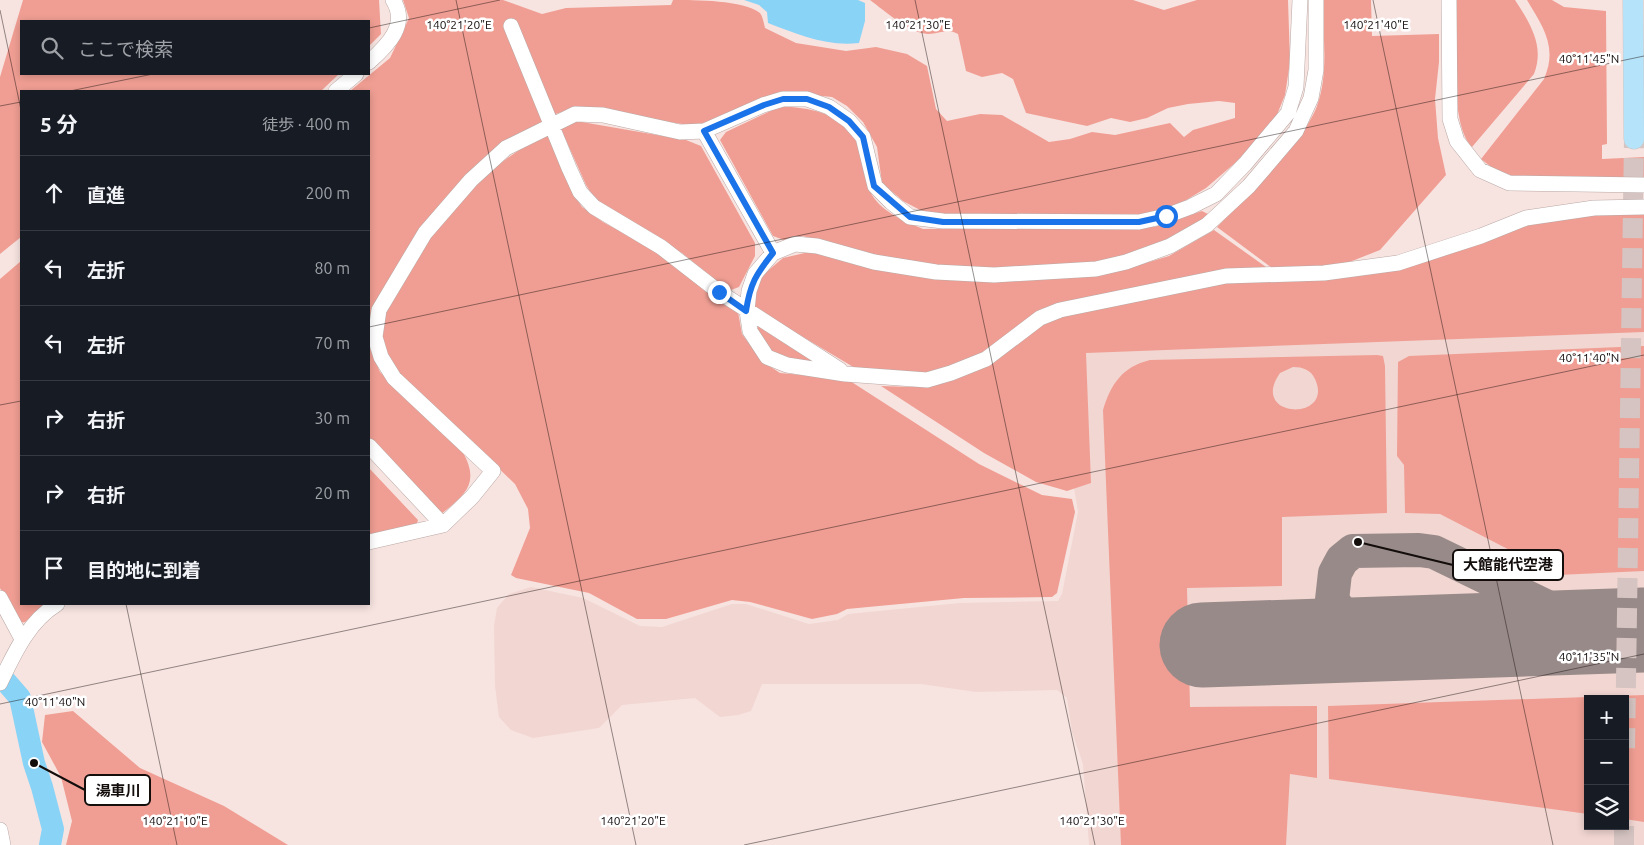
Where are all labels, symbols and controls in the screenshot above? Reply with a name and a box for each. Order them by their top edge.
text: 140°21'20"E [426,18,492,31]
text: 140°21'30"E [885,18,951,31]
text: 140°21'40"E [1343,18,1409,31]
search box [20,20,370,75]
icon: search [38,34,66,62]
text: ここで検索 [78,38,173,60]
text: 40°11'45"N [1559,52,1619,65]
text: 5 分 [40,112,78,136]
text: 徒歩 · 400 m [262,115,350,133]
icon: ahead [40,179,68,207]
text: 直進 [87,184,125,206]
text: 200 m [305,184,350,202]
route start [1155,205,1178,228]
icon: left [40,254,68,282]
text: 左折 [87,259,125,281]
text: 80 m [314,259,350,277]
route end [708,281,731,304]
icon: left [40,329,68,357]
text: 左折 [87,334,125,356]
text: 70 m [314,334,350,352]
text: 40°11'40"N [1559,351,1619,364]
icon: right [40,404,68,432]
text: 右折 [87,409,125,431]
text: 30 m [314,409,350,427]
icon: right [40,479,68,507]
text: 右折 [87,484,125,506]
text: 20 m [314,484,350,502]
callout: 大館能代空港 [1453,550,1563,580]
icon: arrive [40,554,68,582]
text: 大館能代空港 [1463,556,1553,573]
text: 目的地に到着 [87,559,201,581]
text: 40°11'35"N [1559,650,1619,663]
text: 40°11'40"N [25,695,85,708]
map controls [1584,695,1629,830]
button: + [1584,695,1629,740]
button: − [1584,740,1629,785]
callout: 湯車川 [85,775,150,805]
text: 湯車川 [95,782,141,799]
button: layers [1584,785,1629,830]
text: 140°21'10"E [142,814,208,827]
text: 140°21'20"E [600,814,666,827]
text: 140°21'30"E [1059,814,1125,827]

